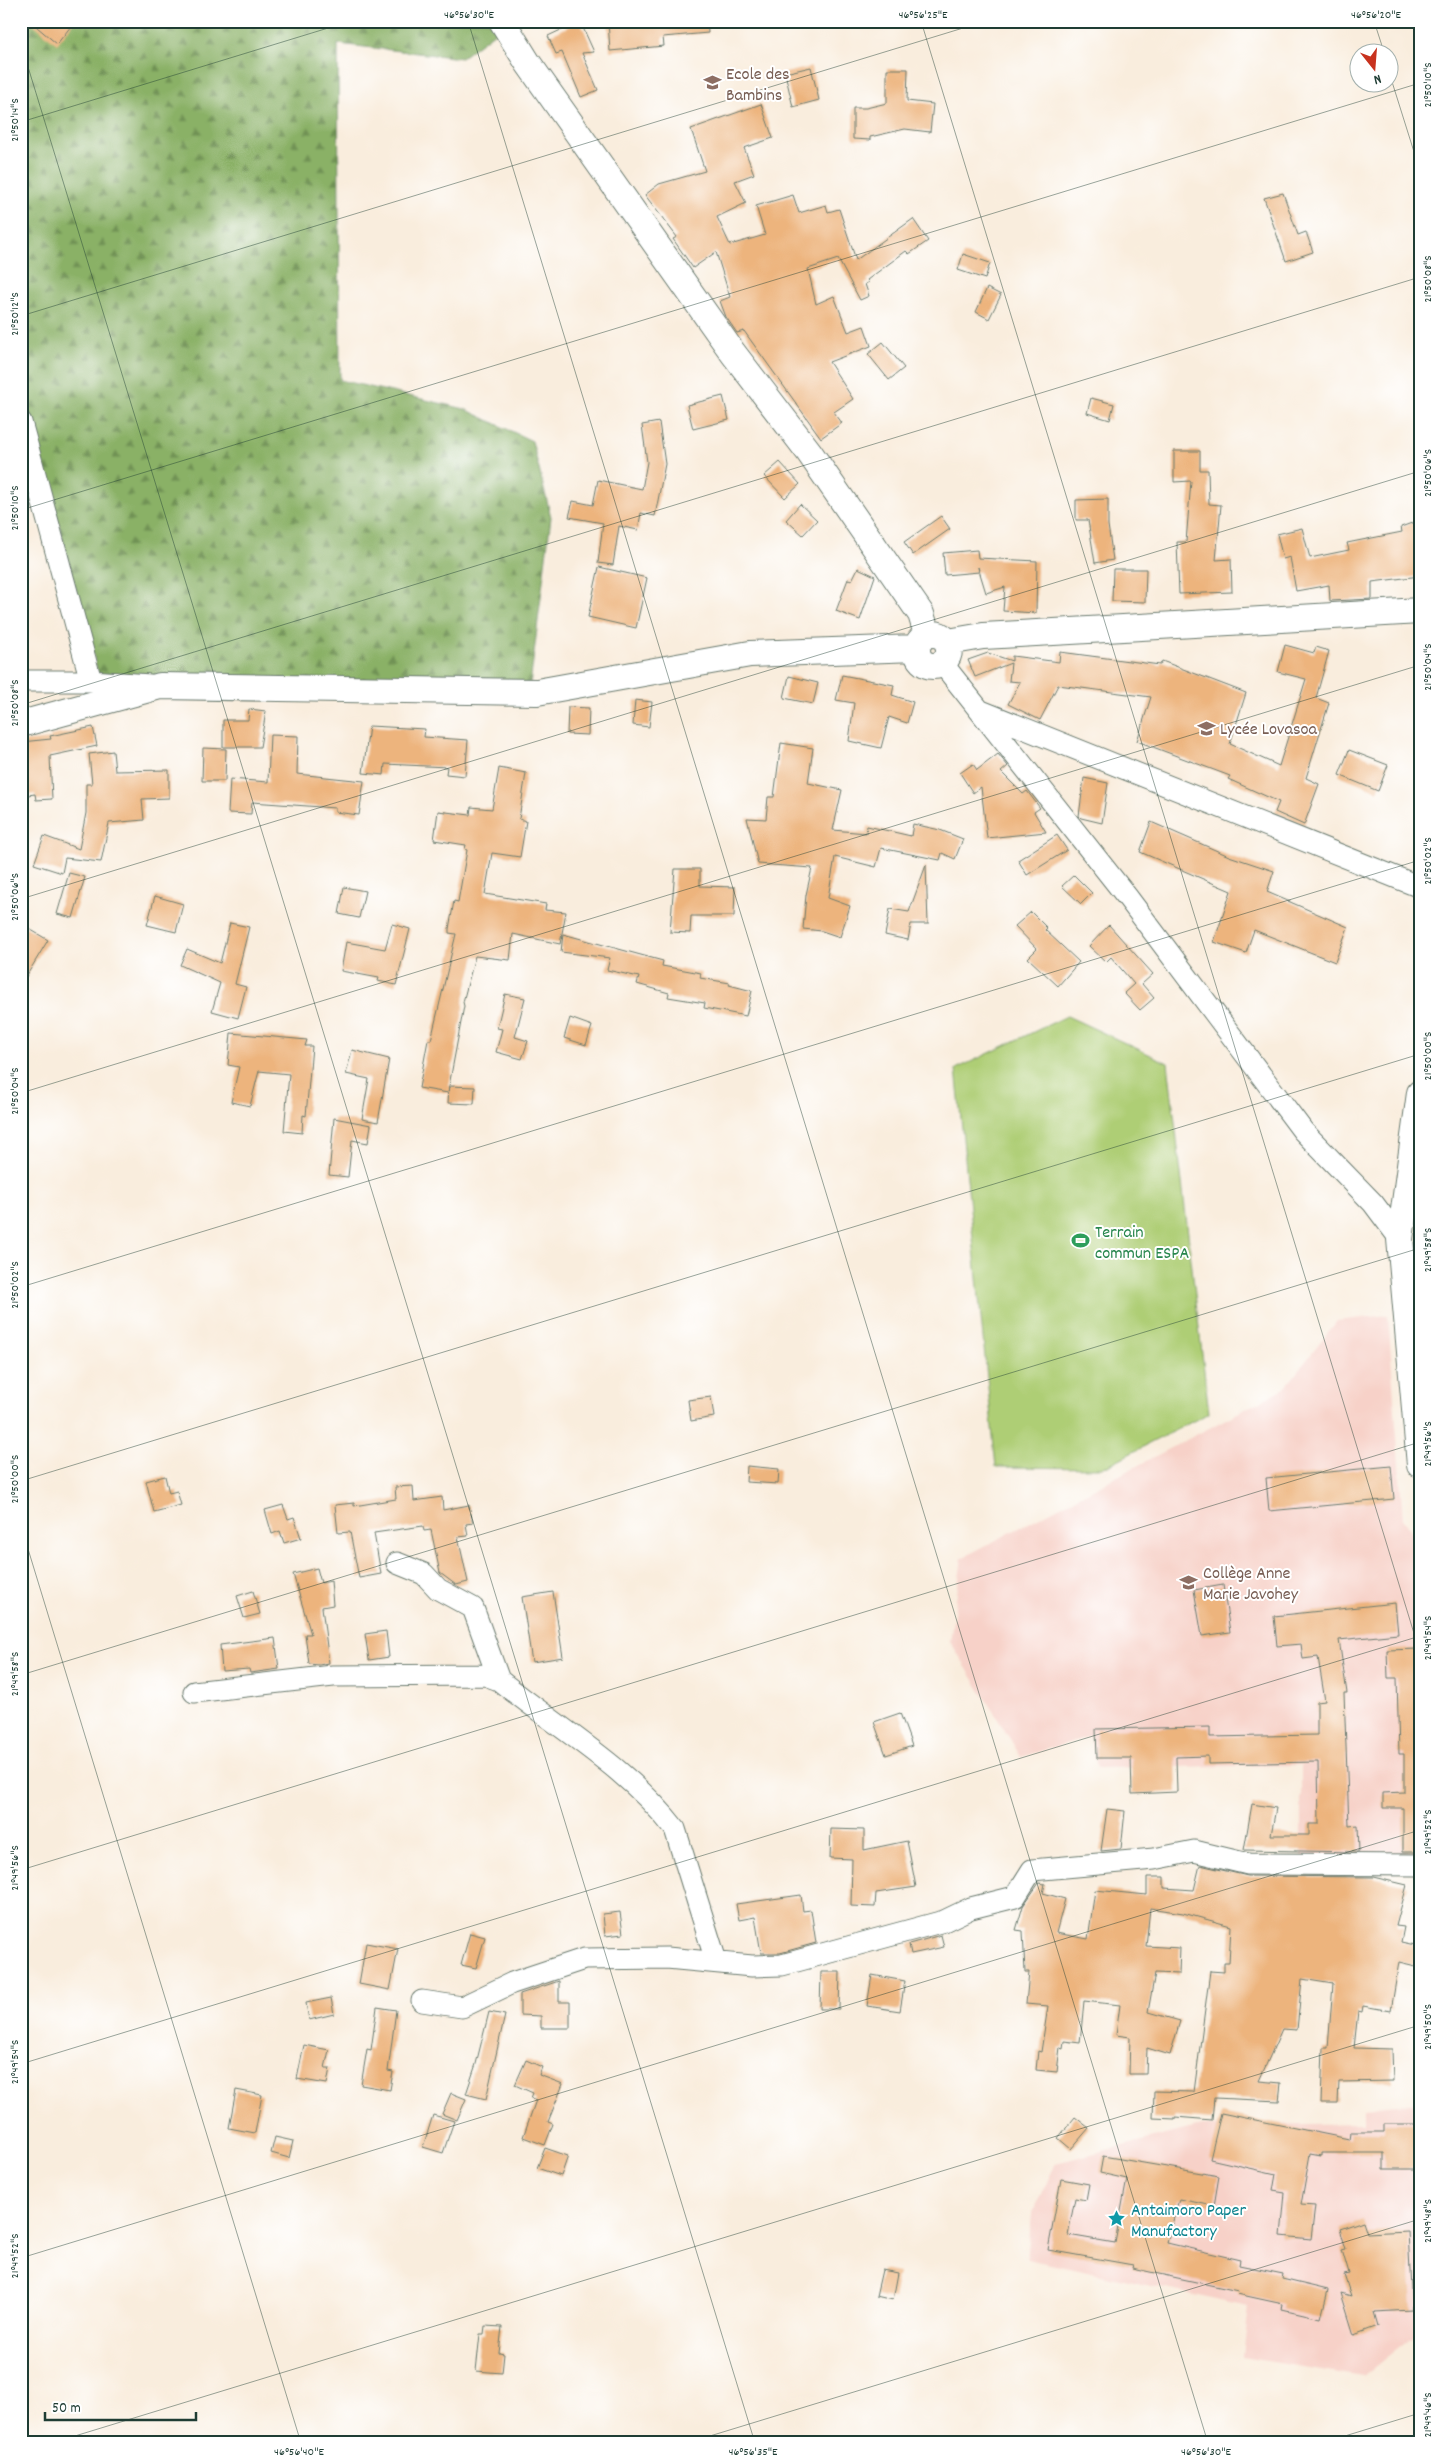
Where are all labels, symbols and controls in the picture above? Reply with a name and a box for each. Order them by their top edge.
text: 46°56'30"E [444,7,495,24]
text: 46°56'25"E [898,7,948,24]
text: 46°56'20"E [1351,7,1402,24]
north arrow [1348,42,1398,92]
place label: Ecole des Bambins [726,63,790,109]
text: 21°50'10"S [1420,63,1437,107]
text: N [1371,68,1383,89]
school or university icon: Ecole des Bambins [702,73,722,93]
text: 21°50'14"S [7,98,24,142]
text: 21°50'08"S [1420,255,1437,303]
text: 21°50'12"S [7,292,24,336]
text: 21°50'06"S [1420,449,1437,497]
text: 21°50'10"S [7,486,24,530]
text: 21°50'04"S [1420,643,1437,691]
text: 21°50'08"S [7,679,24,727]
school or university icon: Lycée Lovasoa [1196,718,1216,738]
place label: Lycée Lovasoa [1220,718,1318,743]
text: 21°50'02"S [1420,837,1437,885]
text: 21°50'06"S [7,873,24,921]
text: 21°50'00"S [1420,1032,1437,1080]
text: 21°50'04"S [7,1067,24,1115]
place label: Terrain commun ESPA [1095,1221,1189,1267]
text: 21°49'58"S [1420,1228,1437,1272]
sports icon: Terrain commun ESPA [1071,1231,1091,1251]
text: 21°50'02"S [7,1261,24,1309]
text: 21°49'56"S [1420,1421,1437,1467]
text: 21°50'00"S [7,1455,24,1503]
place label: Collège Anne Marie Javohey [1203,1562,1299,1608]
school or university icon: Collège Anne Marie Javohey [1179,1572,1199,1592]
text: 21°49'54"S [1420,1616,1437,1660]
text: 21°49'58"S [7,1652,24,1696]
text: 21°49'52"S [1420,1810,1437,1854]
text: 21°49'56"S [7,1845,24,1891]
text: 21°49'50"S [1420,2004,1437,2050]
text: 21°49'54"S [7,2040,24,2084]
place label: Antaimoro Paper Manufactory [1131,2199,1247,2245]
text: 21°49'48"S [1420,2199,1437,2243]
place icon: Antaimoro Paper Manufactory [1107,2209,1127,2229]
text: 21°49'52"S [7,2234,24,2278]
scale bar [45,2389,196,2421]
text: 21°49'46"S [1420,2393,1437,2438]
text: 50 m [52,2398,81,2420]
text: 46°56'40"E [274,2444,324,2461]
text: 46°56'35"E [728,2444,778,2461]
text: 46°56'30"E [1181,2444,1232,2461]

